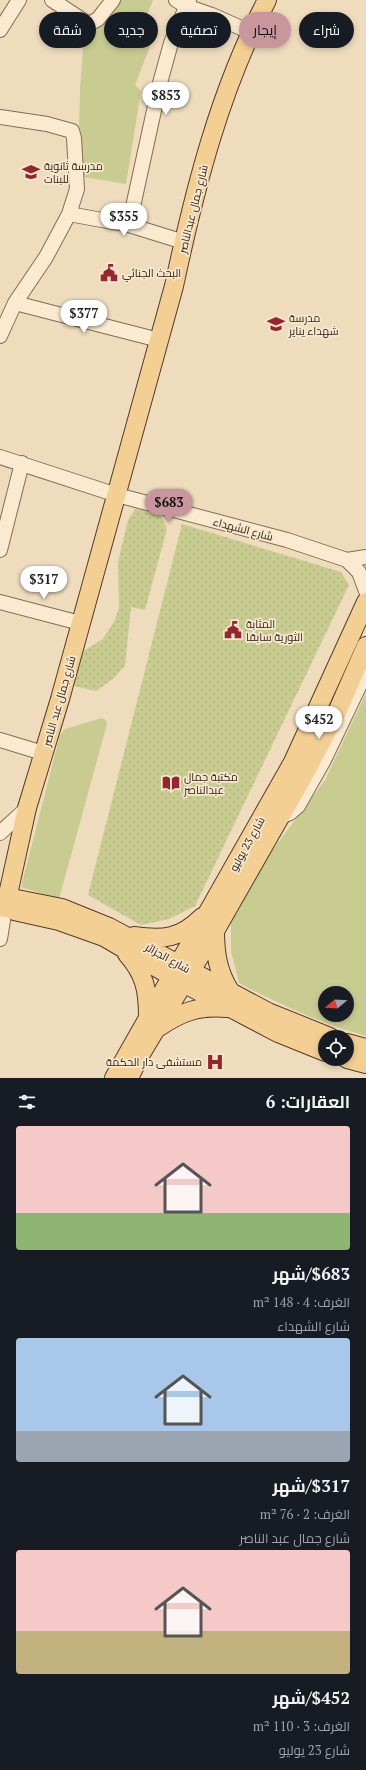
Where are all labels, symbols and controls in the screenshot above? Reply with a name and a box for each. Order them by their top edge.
chip: شقة [39,12,96,48]
chip: جديد [104,12,158,48]
chip: تصفية [166,12,231,48]
chip: إيجار [239,12,291,48]
chip: شراء [299,12,354,48]
pin: $853 [142,82,190,116]
text: $853 [151,86,181,104]
place label: مدرسة ثانوية للبنات [44,159,103,186]
school or university icon: مدرسة ثانوية للبنات [21,162,41,182]
street label: شارع جمال عبدالناصر [175,163,212,256]
pin: $355 [100,203,148,237]
text: $355 [109,207,139,225]
public building icon: البحث الجنائي [99,263,119,283]
place label: البحث الجنائي [122,266,181,282]
pin: $377 [60,300,108,334]
text: $377 [69,304,99,322]
place label: مدرسة شهداء يناير [288,311,339,338]
school or university icon: مدرسة شهداء يناير [266,314,286,334]
pin: $683 [145,489,193,523]
text: $683 [154,493,184,511]
street label: شارع الشهداء [211,514,275,545]
pin: $317 [20,566,68,600]
text: $317 [29,570,59,588]
place label: المثابة الثورية سابقا [246,617,303,644]
public building icon: المثابة الثورية سابقا [223,620,243,640]
street label: شارع جمال عبد الناصر [39,654,80,749]
pin: $452 [295,706,343,740]
text: $452 [304,710,334,728]
place label: مكتبة جمال عبدالناصر [183,770,238,797]
library icon: مكتبة جمال عبدالناصر [161,773,181,793]
street label: شارع 23 يوليو [226,814,269,874]
street label: شارع الجزائر [142,939,193,977]
north arrow [318,986,354,1022]
map controls [318,986,354,1066]
button: locate [318,1030,354,1066]
hospital icon: مستشفى دار الحكمة [205,1052,225,1072]
place label: مستشفى دار الحكمة [106,1055,202,1069]
text: العقارات: 6 [266,1090,350,1113]
icon: filters [16,1091,38,1113]
icon: home [147,1152,219,1224]
text: $683/شهر [272,1262,350,1285]
text: الغرف: 4 · 148 m² [253,1293,350,1311]
text: شارع الشهداء [277,1317,350,1335]
icon: home [147,1364,219,1436]
text: $317/شهر [272,1474,350,1497]
text: الغرف: 2 · 76 m² [260,1505,350,1523]
text: شارع جمال عبد الناصر [240,1529,350,1547]
icon: home [147,1576,219,1648]
text: $452/شهر [272,1686,350,1709]
text: الغرف: 3 · 110 m² [253,1717,350,1735]
text: شارع 23 يوليو [279,1741,350,1759]

